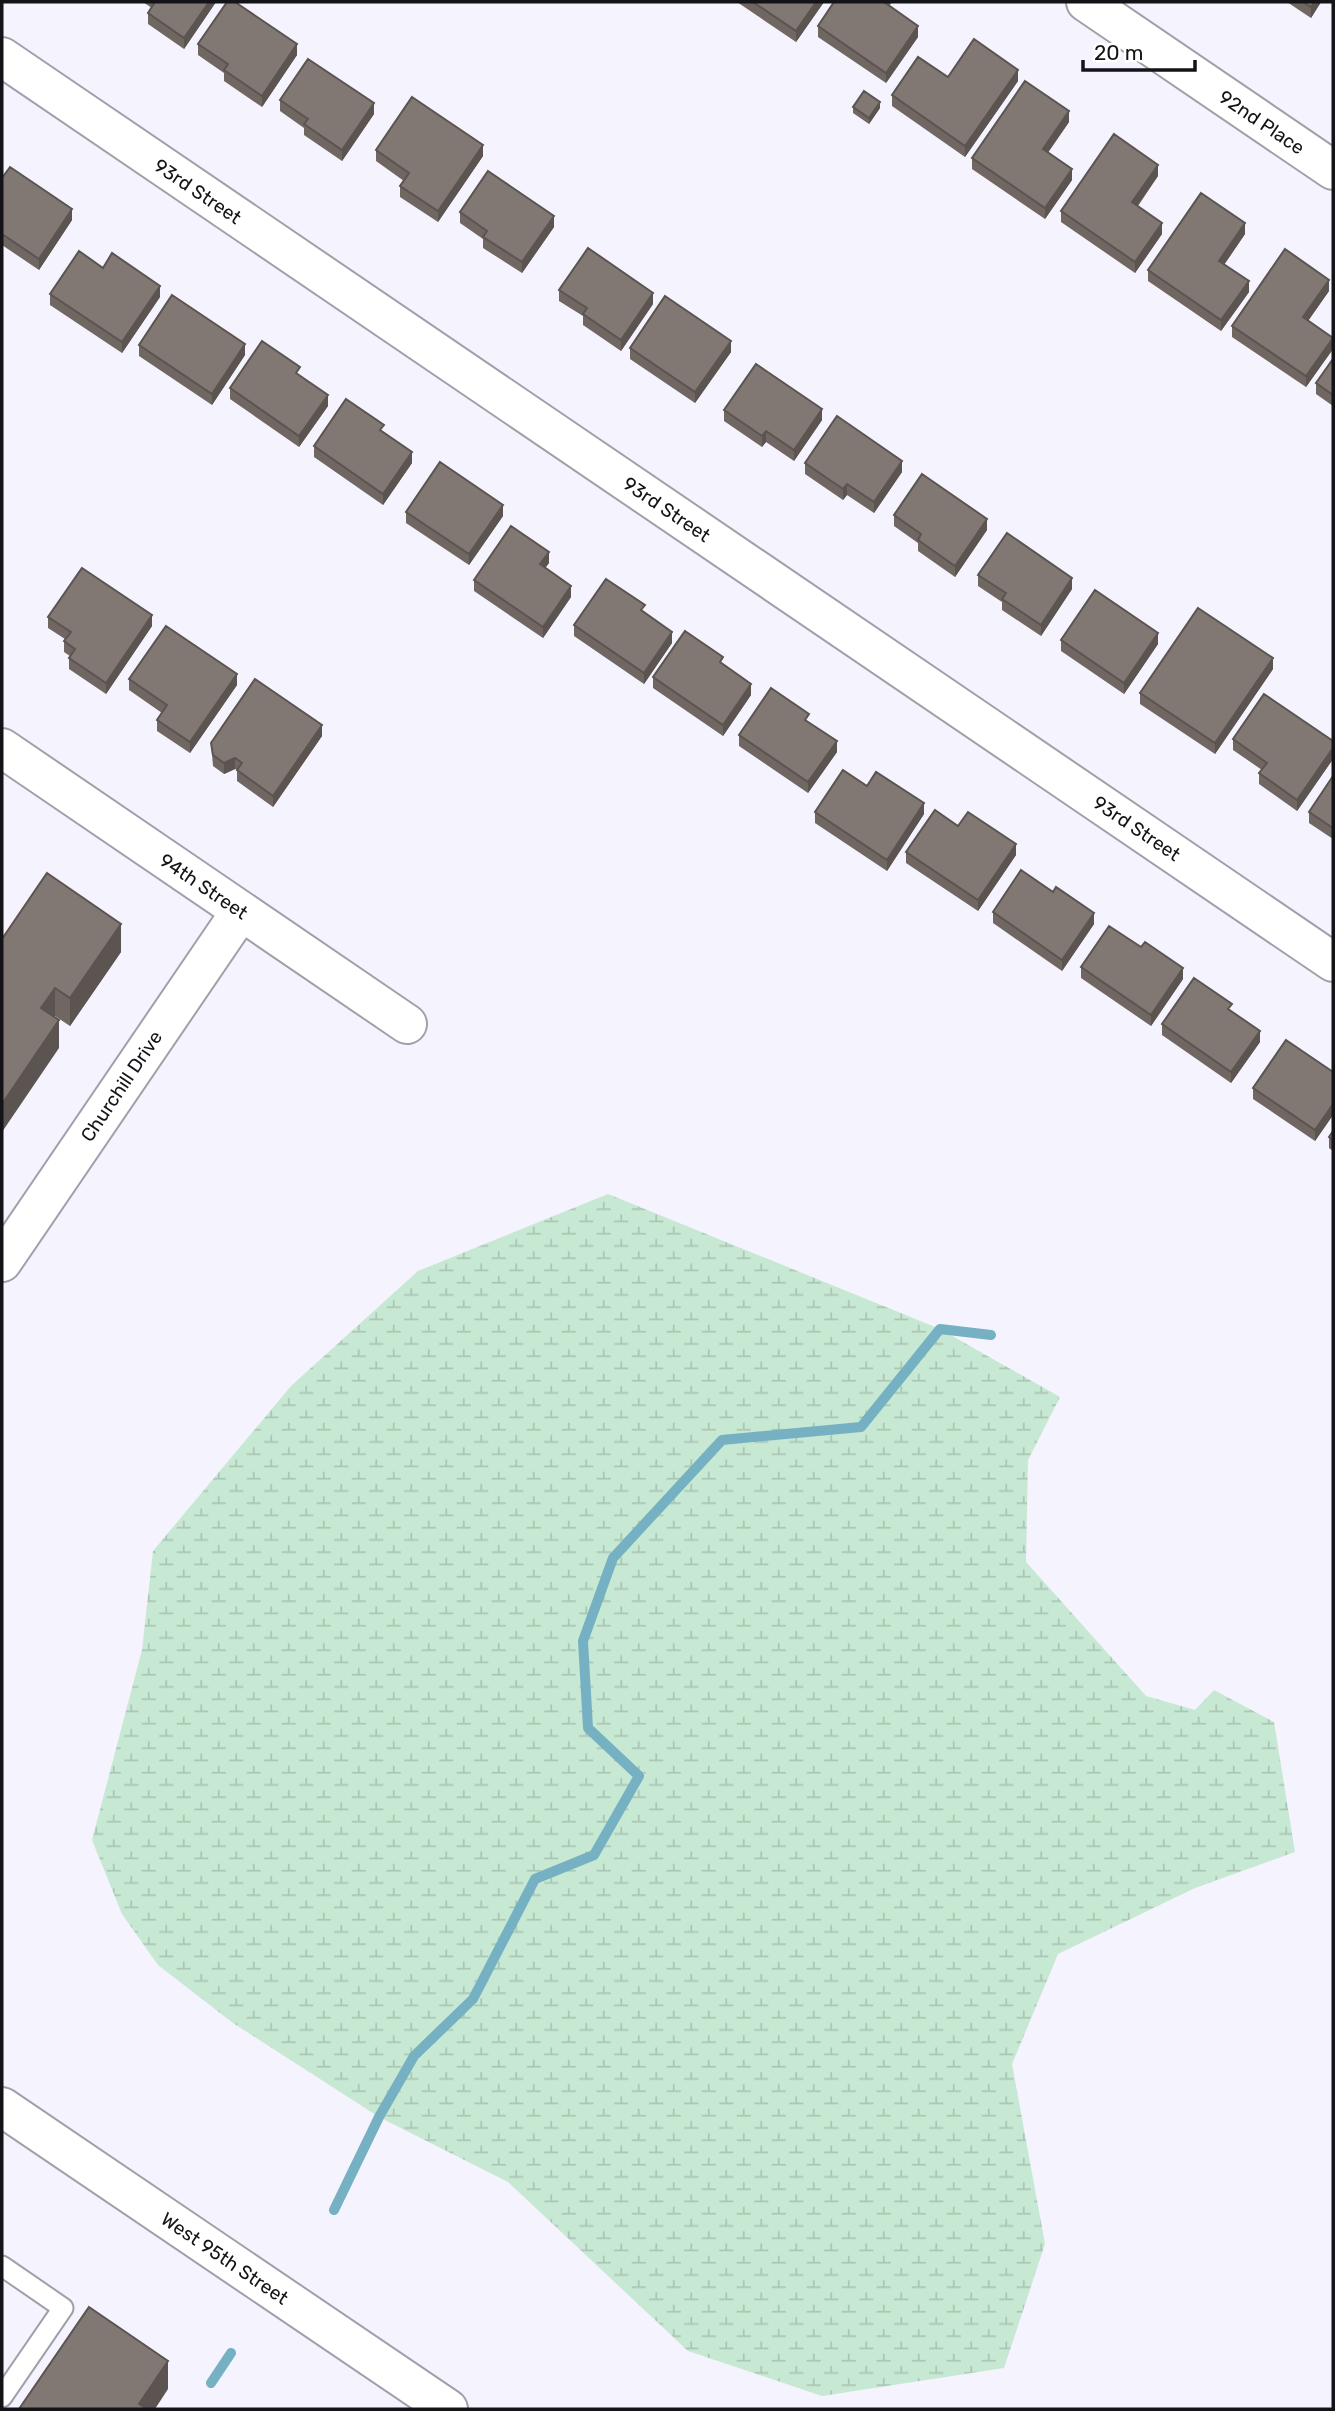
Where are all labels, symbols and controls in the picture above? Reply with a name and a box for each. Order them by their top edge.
scale bar [1083,28,1195,72]
text: 20 m [1094,40,1143,65]
street label: 92nd Place [1215,85,1309,159]
street label: 93rd Street [150,154,246,229]
street label: 93rd Street [619,472,715,547]
street label: 93rd Street [1089,791,1185,866]
street label: 94th Street [155,849,253,925]
street label: Churchill Drive [76,1026,167,1146]
street label: West 95th Street [157,2207,293,2310]

